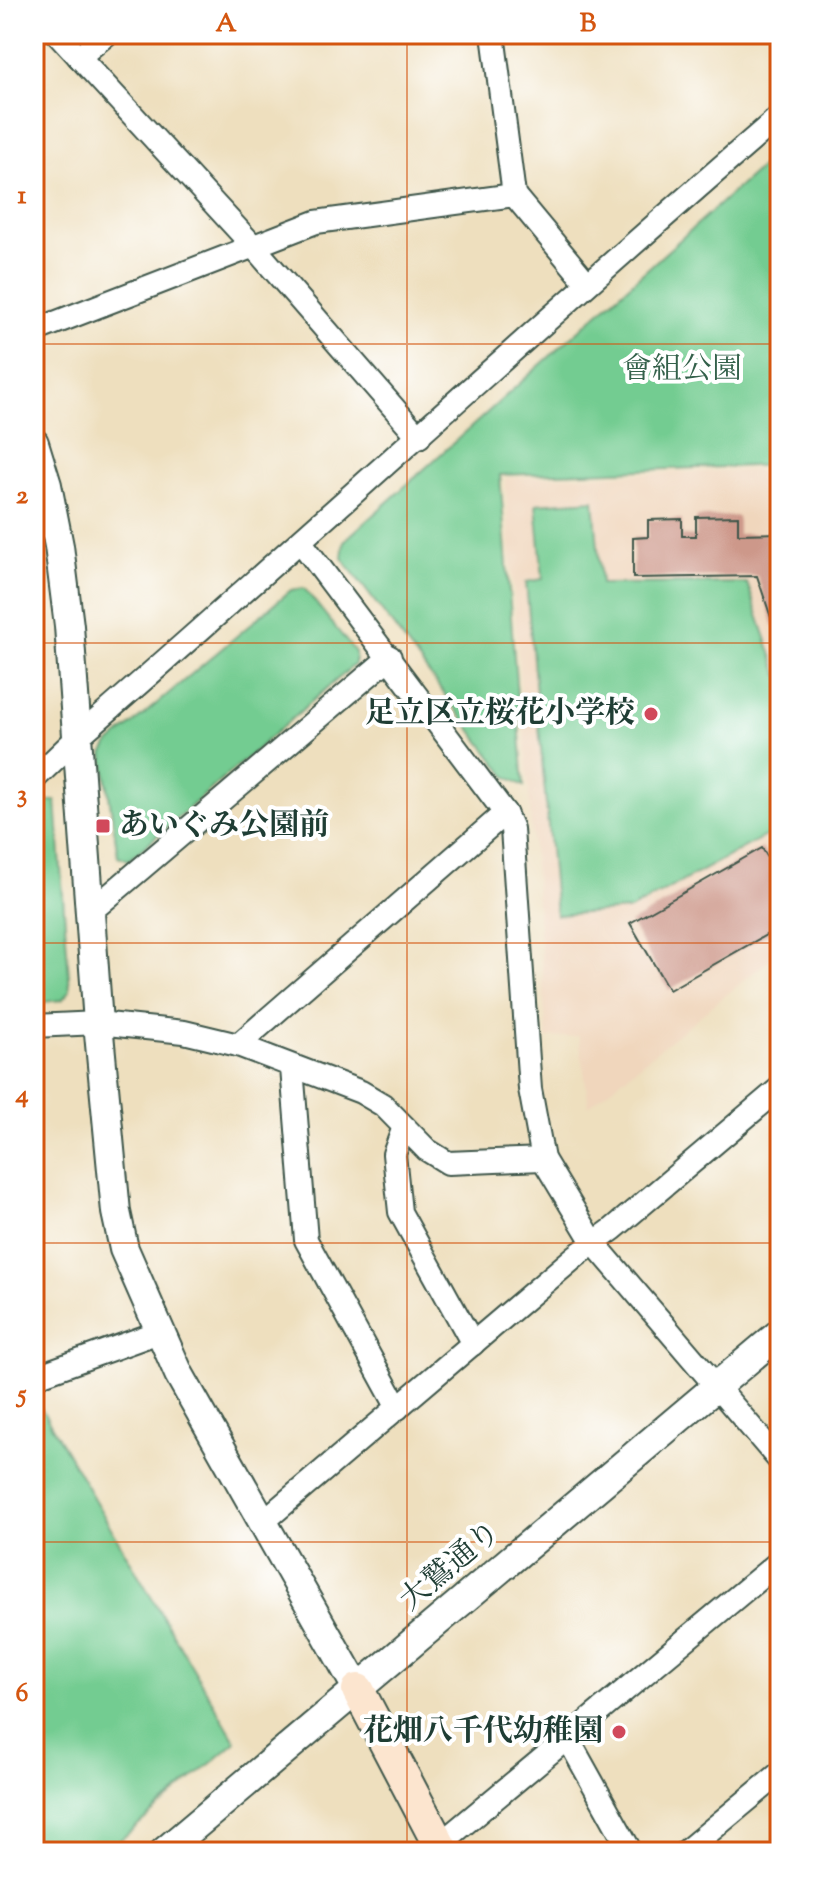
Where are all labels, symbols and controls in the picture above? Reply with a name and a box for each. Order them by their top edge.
text: A [215,6,237,43]
text: B [580,6,597,43]
text: 1 [18,178,27,215]
park label: 會組公園 [622,349,742,392]
text: 2 [16,478,29,515]
place label: 足立区立桜花小学校 [365,693,635,736]
marker: 足立区立桜花小学校 [642,705,660,723]
text: 3 [17,777,27,814]
place label: あいぐみ公園前 [119,805,329,848]
marker: あいぐみ公園前 [94,817,112,835]
text: 4 [14,1077,29,1114]
text: 5 [16,1377,27,1414]
street label: 大鷲通り [391,1512,511,1622]
text: 6 [16,1676,29,1713]
place label: 花畑八千代幼稚園 [363,1711,603,1754]
marker: 花畑八千代幼稚園 [610,1723,628,1741]

